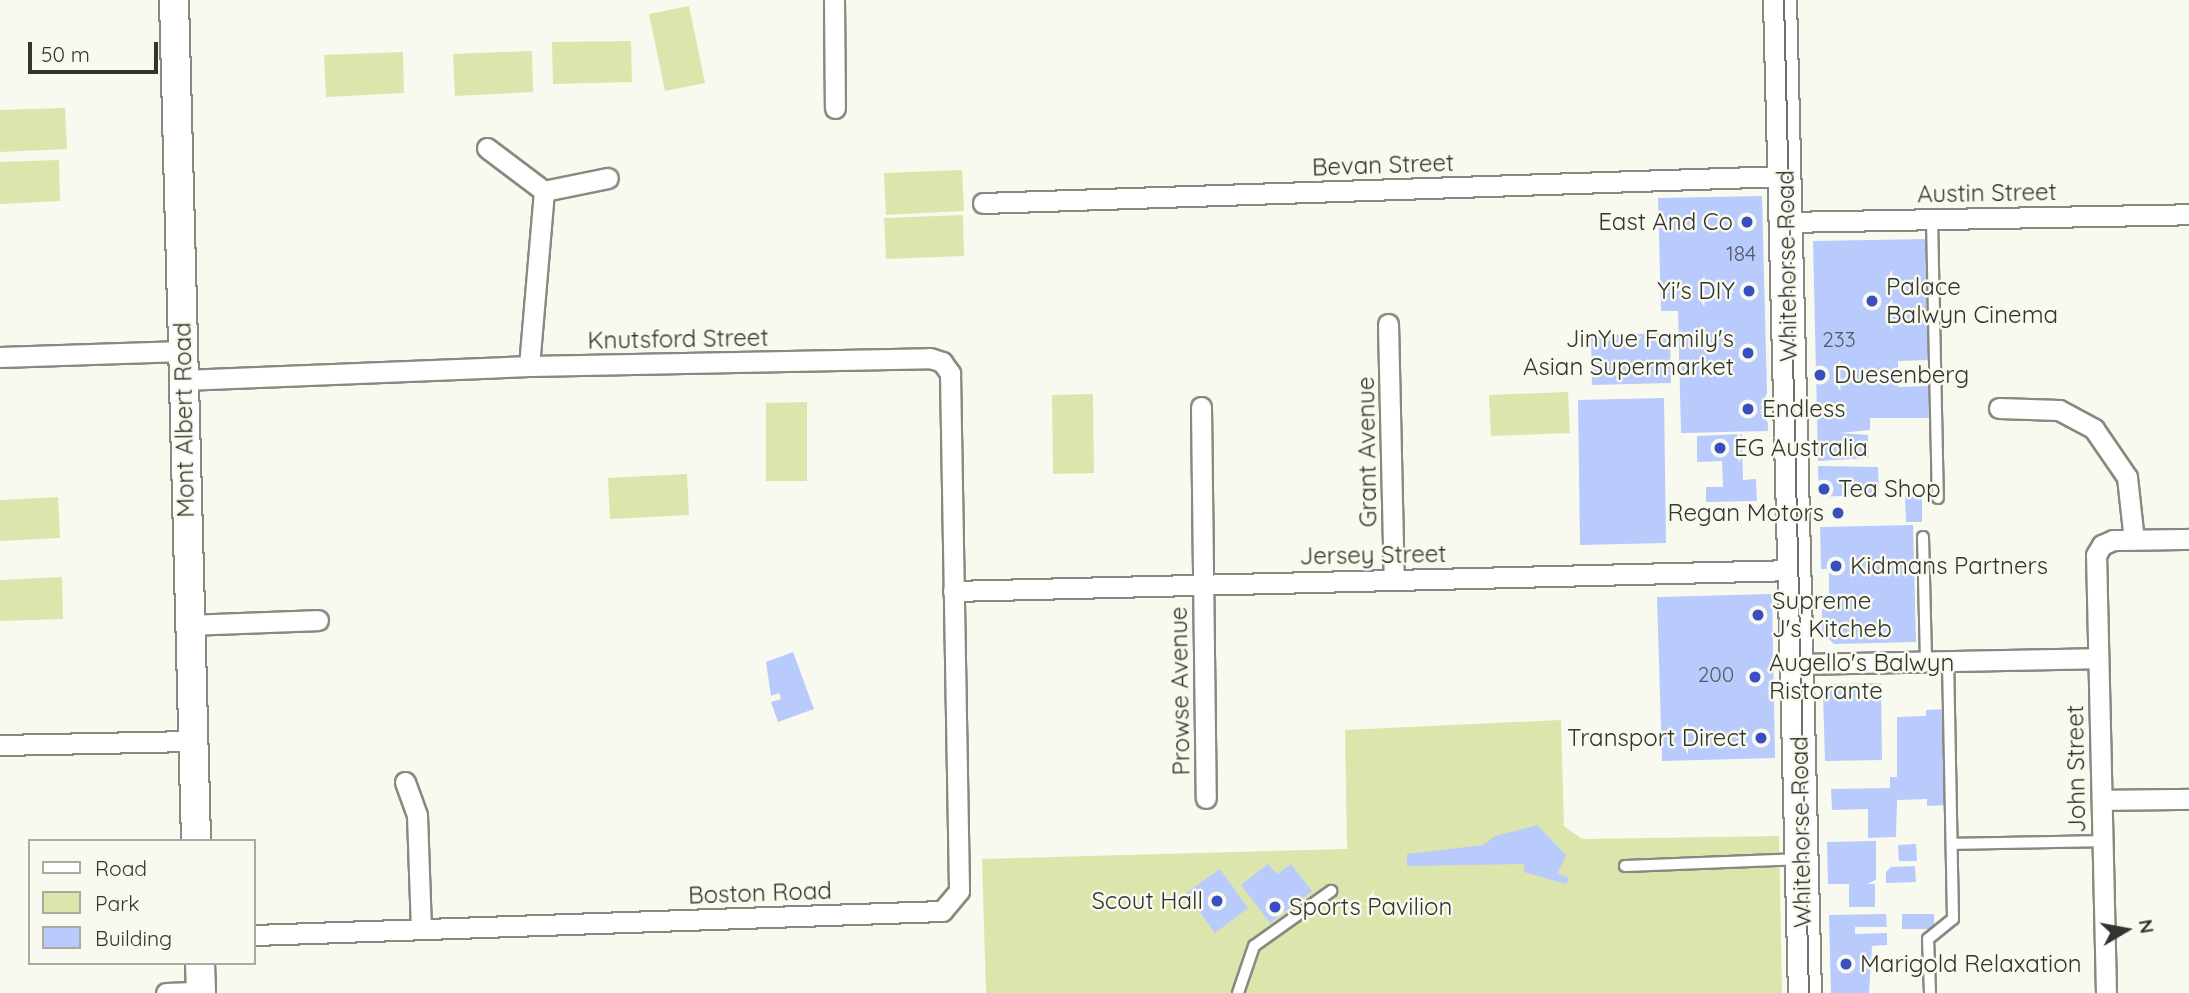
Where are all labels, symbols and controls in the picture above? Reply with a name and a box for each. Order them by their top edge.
scale bar [32,28,161,72]
text: 50 m [41,41,90,67]
street label: Bevan Street [1311,148,1455,182]
street label: Whitehorse Road [1771,170,1803,362]
street label: Austin Street [1917,177,2057,209]
place label: East And Co [1598,208,1733,236]
marker: East And Co [1739,214,1755,230]
house number: 184 [1726,240,1756,266]
place label: Palace Balwyn Cinema [1886,273,2058,329]
place label: Yi's DIY [1657,277,1735,305]
marker: Yi's DIY [1741,283,1757,299]
marker: Palace Balwyn Cinema [1864,293,1880,309]
street label: Mont Albert Road [168,322,200,518]
street label: Knutsford Street [587,323,769,355]
place label: JinYue Family's Asian Supermarket [1523,325,1734,381]
house number: 233 [1822,326,1856,352]
marker: JinYue Family's Asian Supermarket [1740,345,1756,361]
place label: Duesenberg [1834,361,1969,389]
marker: Duesenberg [1812,367,1828,383]
street label: Grant Avenue [1351,376,1383,528]
place label: Endless [1762,395,1845,423]
marker: Endless [1740,401,1756,417]
place label: EG Australia [1734,434,1868,462]
marker: EG Australia [1712,440,1728,456]
place label: Tea Shop [1838,475,1941,503]
marker: Tea Shop [1816,481,1832,497]
place label: Regan Motors [1667,499,1824,527]
marker: Regan Motors [1830,505,1846,521]
street label: Jersey Street [1299,539,1447,571]
place label: Kidmans Partners [1850,552,2048,580]
marker: Kidmans Partners [1828,558,1844,574]
place label: Supreme J's Kitcheb [1772,587,1892,643]
street label: Prowse Avenue [1164,606,1196,776]
marker: Supreme J's Kitcheb [1750,607,1766,623]
place label: Augello's Balwyn Ristorante [1769,649,1954,705]
house number: 200 [1698,661,1734,687]
marker: Augello's Balwyn Ristorante [1747,669,1763,685]
street label: John Street [2060,705,2092,833]
place label: Transport Direct [1567,724,1747,752]
marker: Transport Direct [1753,730,1769,746]
street label: Whitehorse Road [1785,736,1817,928]
legend [28,839,256,965]
text: Road [95,855,147,881]
street label: Boston Road [688,876,832,910]
place label: Scout Hall [1091,887,1203,915]
text: Park [95,890,139,916]
marker: Scout Hall [1209,893,1225,909]
place label: Sports Pavilion [1289,893,1452,921]
north arrow [2091,895,2161,965]
marker: Sports Pavilion [1267,899,1283,915]
text: N [2134,917,2160,935]
text: Building [95,925,172,951]
place label: Marigold Relaxation [1860,950,2082,978]
marker: Marigold Relaxation [1838,956,1854,972]

